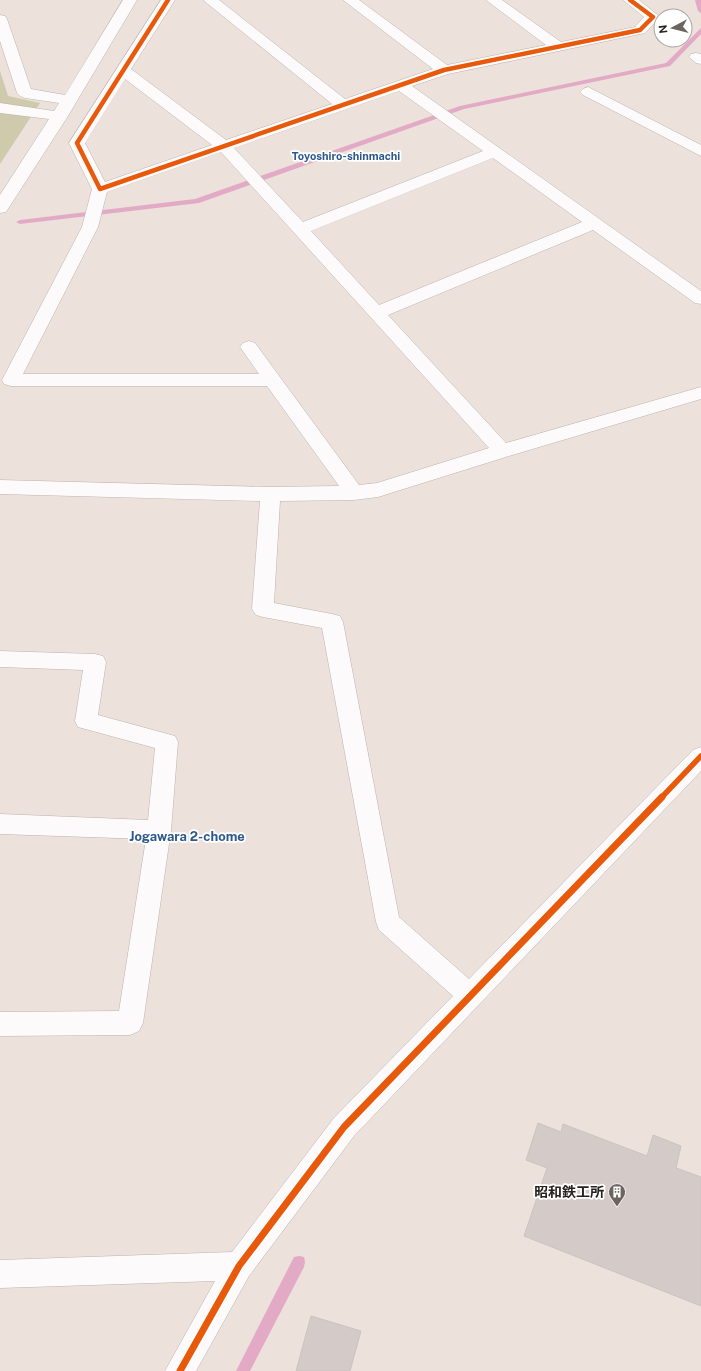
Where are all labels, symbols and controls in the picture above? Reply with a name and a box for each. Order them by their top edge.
north arrow [653,8,693,48]
text: N [657,24,670,34]
district label: Toyoshiro-shinmachi [292,150,400,162]
district label: Jogawara 2-chome [129,829,245,844]
building icon: 昭和鉄工所 [607,1182,627,1207]
place label: 昭和鉄工所 [534,1184,604,1200]

